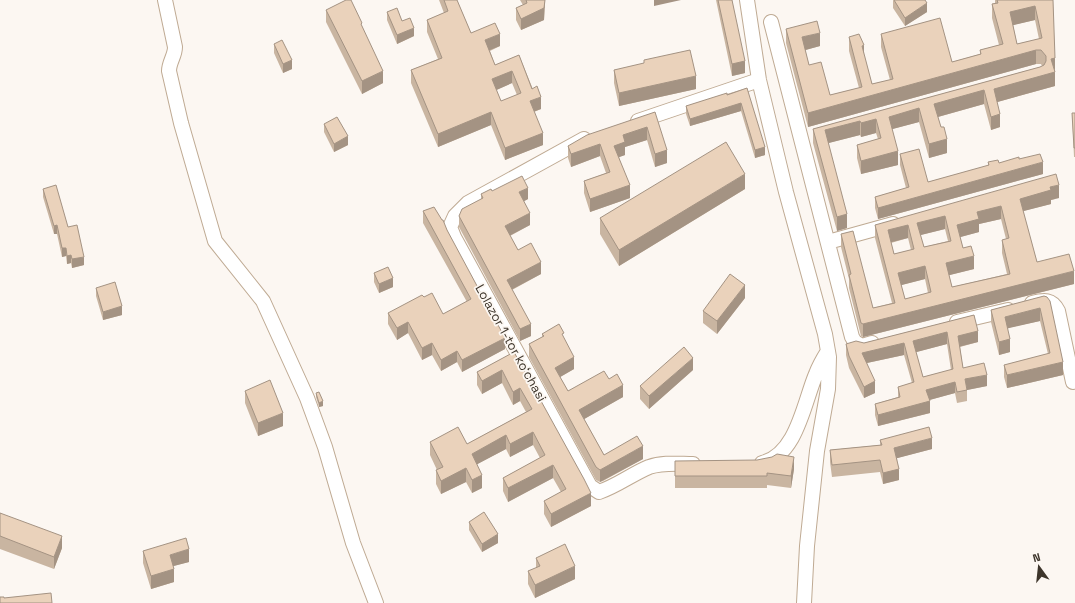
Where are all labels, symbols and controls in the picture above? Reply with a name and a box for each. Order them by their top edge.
street label: Lolazor 1-tor ko‘chasi [472,281,550,405]
north arrow [1019,547,1059,587]
text: N [1031,550,1042,565]

